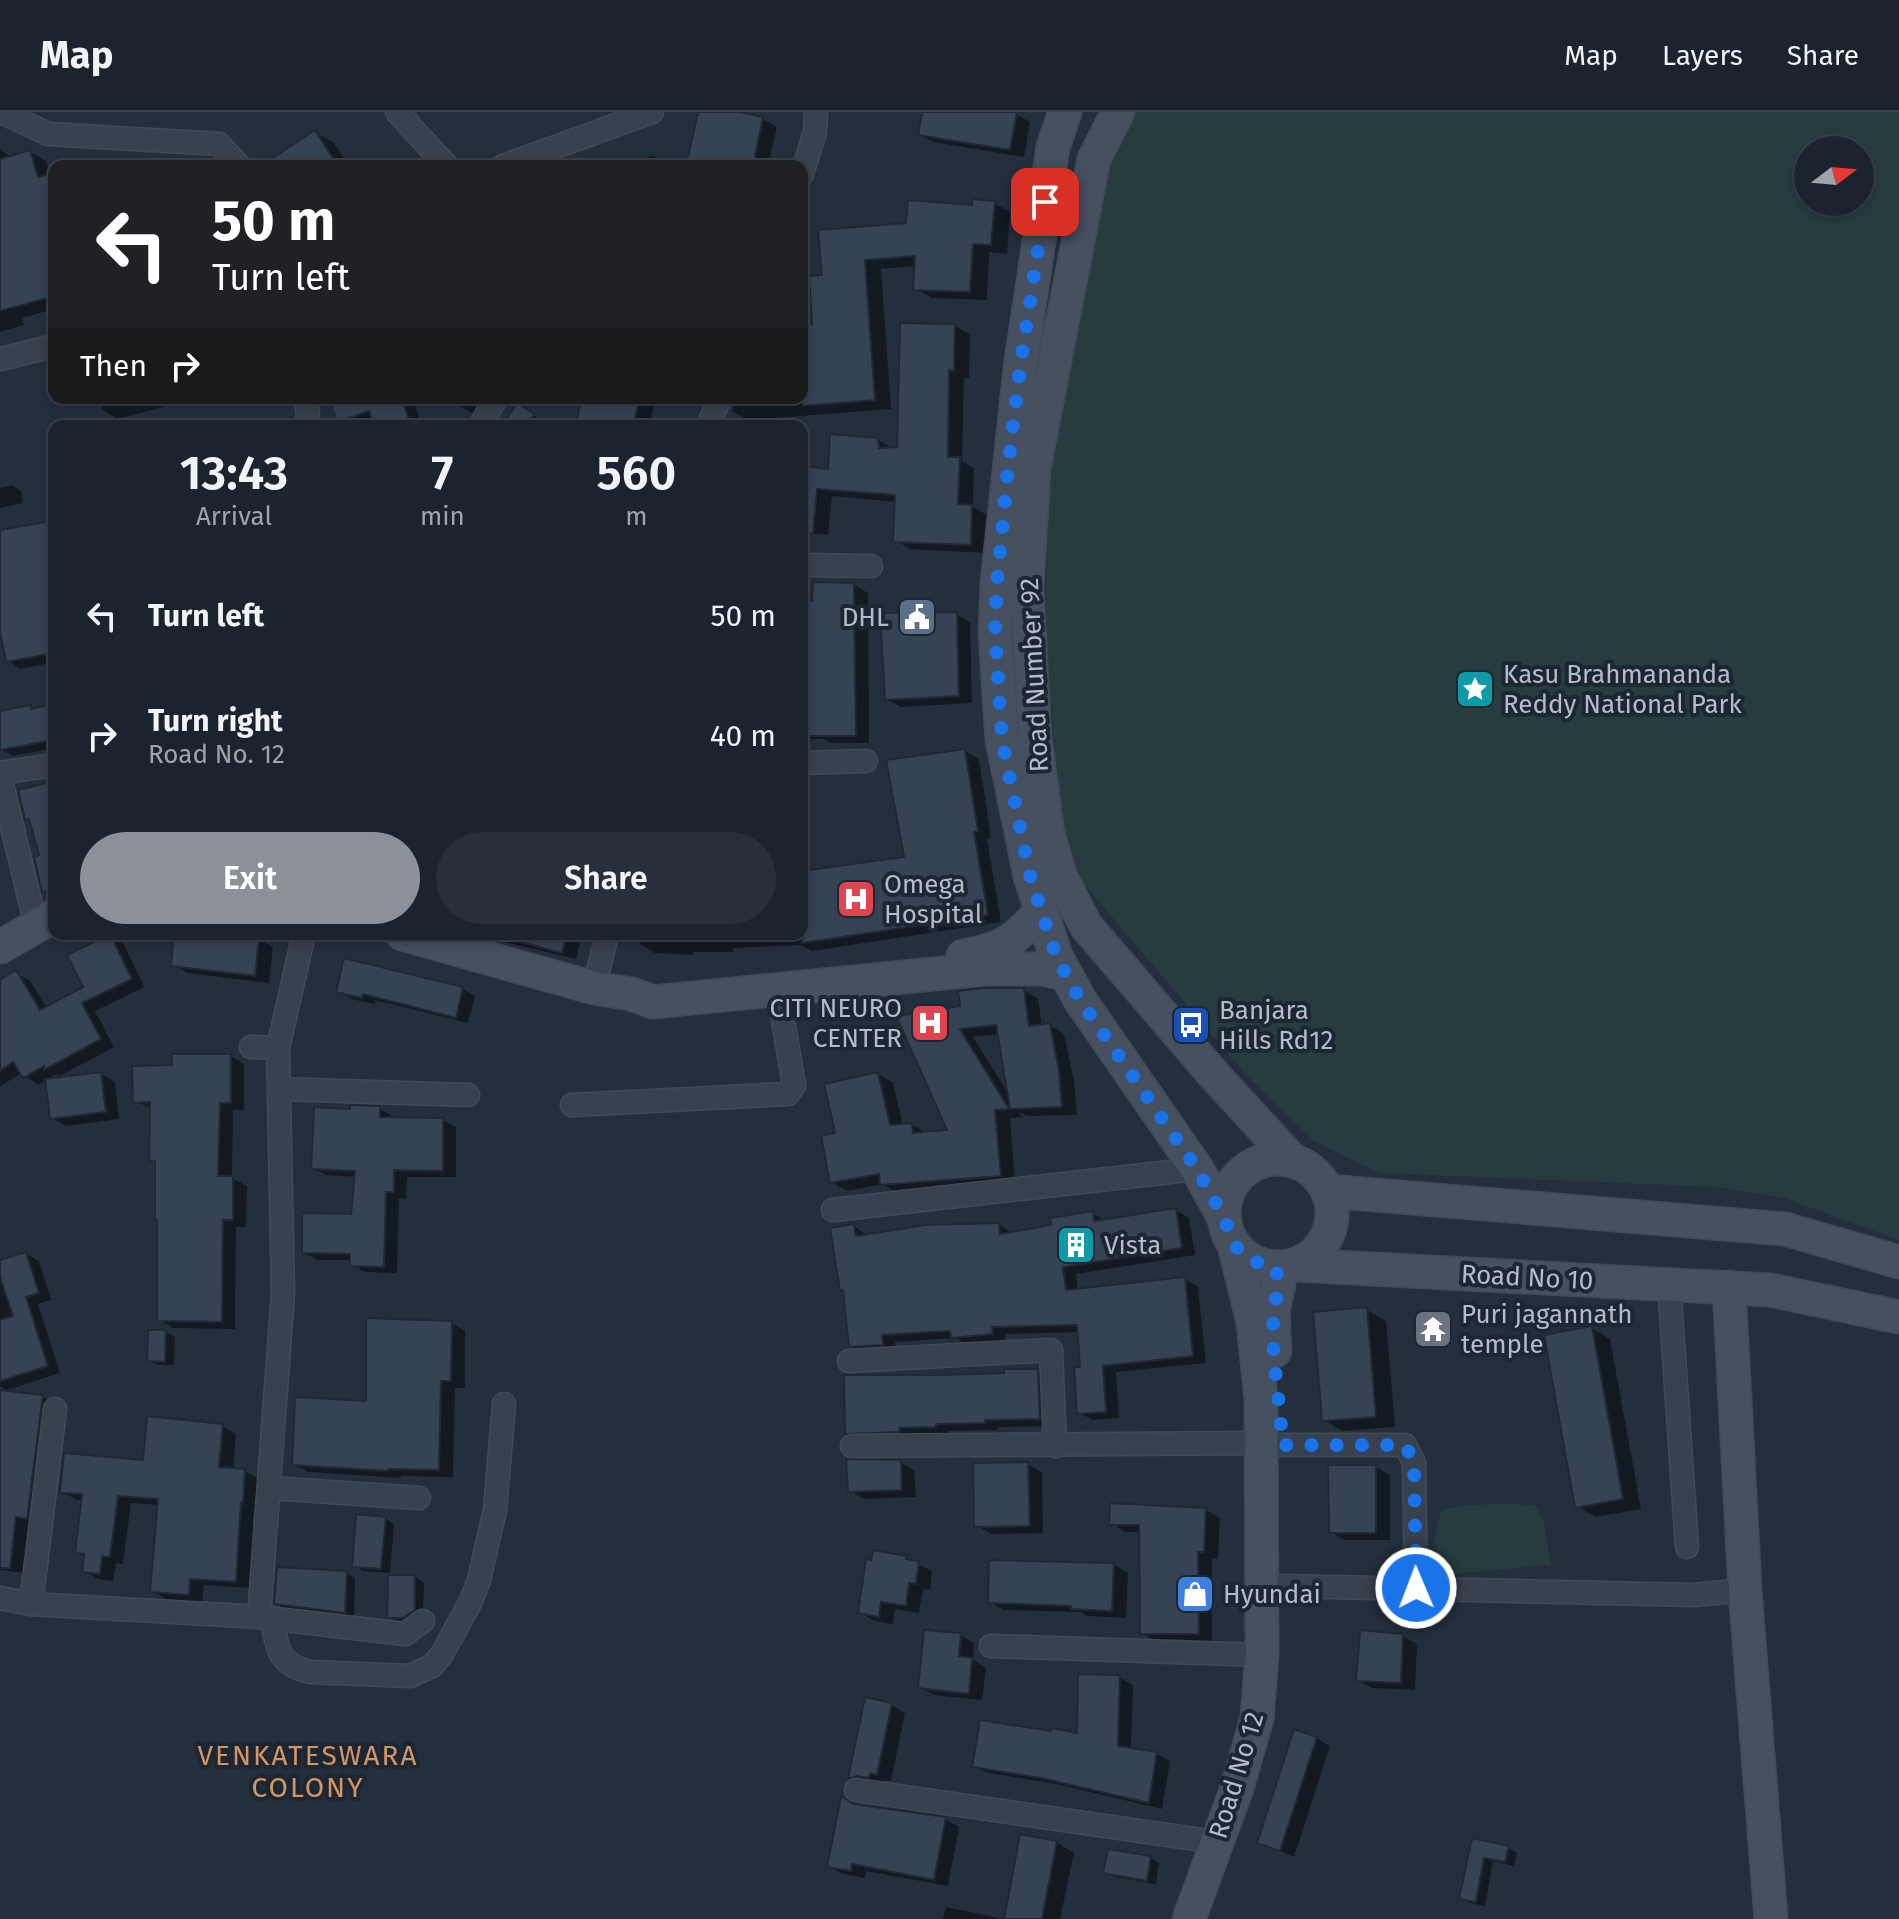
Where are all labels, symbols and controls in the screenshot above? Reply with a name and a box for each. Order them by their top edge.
text: Map [40,32,113,78]
text: Map [1564,39,1618,72]
text: Layers [1662,39,1743,72]
text: Share [1787,39,1859,72]
north arrow [1794,136,1874,216]
map controls [1794,136,1874,216]
pin [1011,168,1079,236]
icon: arrive [1023,180,1067,224]
text: 50 m [212,188,335,255]
icon: left [80,192,184,296]
text: Turn left [212,256,350,300]
icon: right [163,344,207,388]
text: Then [80,348,147,384]
text: 13:43 [180,444,288,502]
text: 7 [431,444,453,502]
text: 560 [597,444,676,502]
text: Arrival [196,501,272,532]
text: min [420,501,465,532]
text: m [625,501,648,532]
street label: Road Number 92 [1014,577,1055,773]
icon: left [80,594,124,638]
public building icon: DHL [896,596,938,638]
text: Turn left [148,598,264,634]
text: 50 m [711,598,776,634]
place label: DHL [842,602,889,633]
place label: Kasu Brahmananda Reddy National Park [1503,659,1743,720]
place icon: Kasu Brahmananda Reddy National Park [1454,668,1496,710]
text: Turn right [148,703,283,739]
icon: right [80,714,124,758]
text: 40 m [710,718,776,754]
text: Road No. 12 [148,739,285,770]
button: Exit [80,832,420,924]
button: Share [436,832,776,924]
place label: Omega Hospital [884,869,983,930]
hospital icon: Omega Hospital [835,878,877,920]
place label: CITI NEURO CENTER [769,993,902,1054]
place label: Banjara Hills Rd12 [1219,995,1333,1056]
hospital icon: CITI NEURO CENTER [909,1002,951,1044]
bus stop icon: Banjara Hills Rd12 [1170,1004,1212,1046]
building icon: Vista [1055,1224,1097,1266]
place label: Vista [1104,1230,1161,1261]
street label: Road No 10 [1460,1259,1594,1296]
place label: Puri jagannath temple [1461,1299,1632,1360]
temple icon: Puri jagannath temple [1412,1308,1454,1350]
position arrow [1374,1546,1458,1630]
shop icon: Hyundai [1174,1573,1216,1615]
place label: Hyundai [1223,1579,1321,1610]
street label: Road No 12 [1203,1708,1270,1842]
district label: VENKATESWARA COLONY [197,1739,419,1804]

